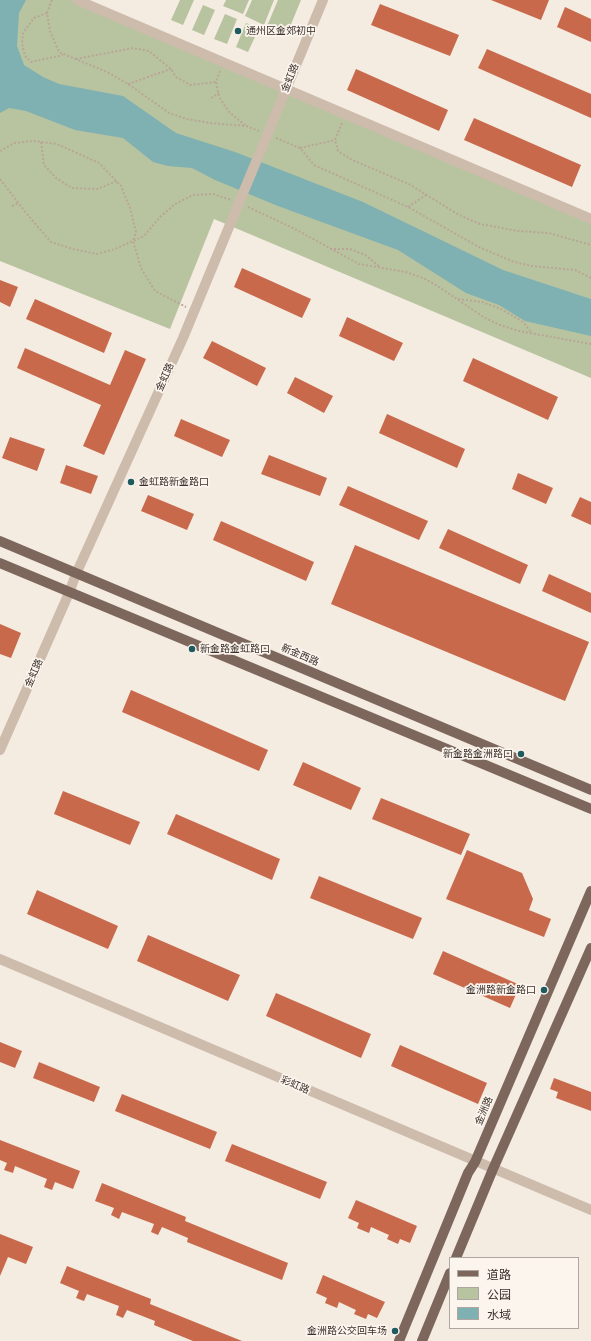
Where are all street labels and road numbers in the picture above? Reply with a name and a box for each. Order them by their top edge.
street label: 金虹路 [279,62,301,94]
street label: 金虹路 [153,361,177,393]
street label: 新金西路 [279,642,321,668]
street label: 金虹路 [22,657,46,689]
street label: 彩虹路 [279,1074,311,1096]
street label: 金洲路 [473,1095,495,1127]

